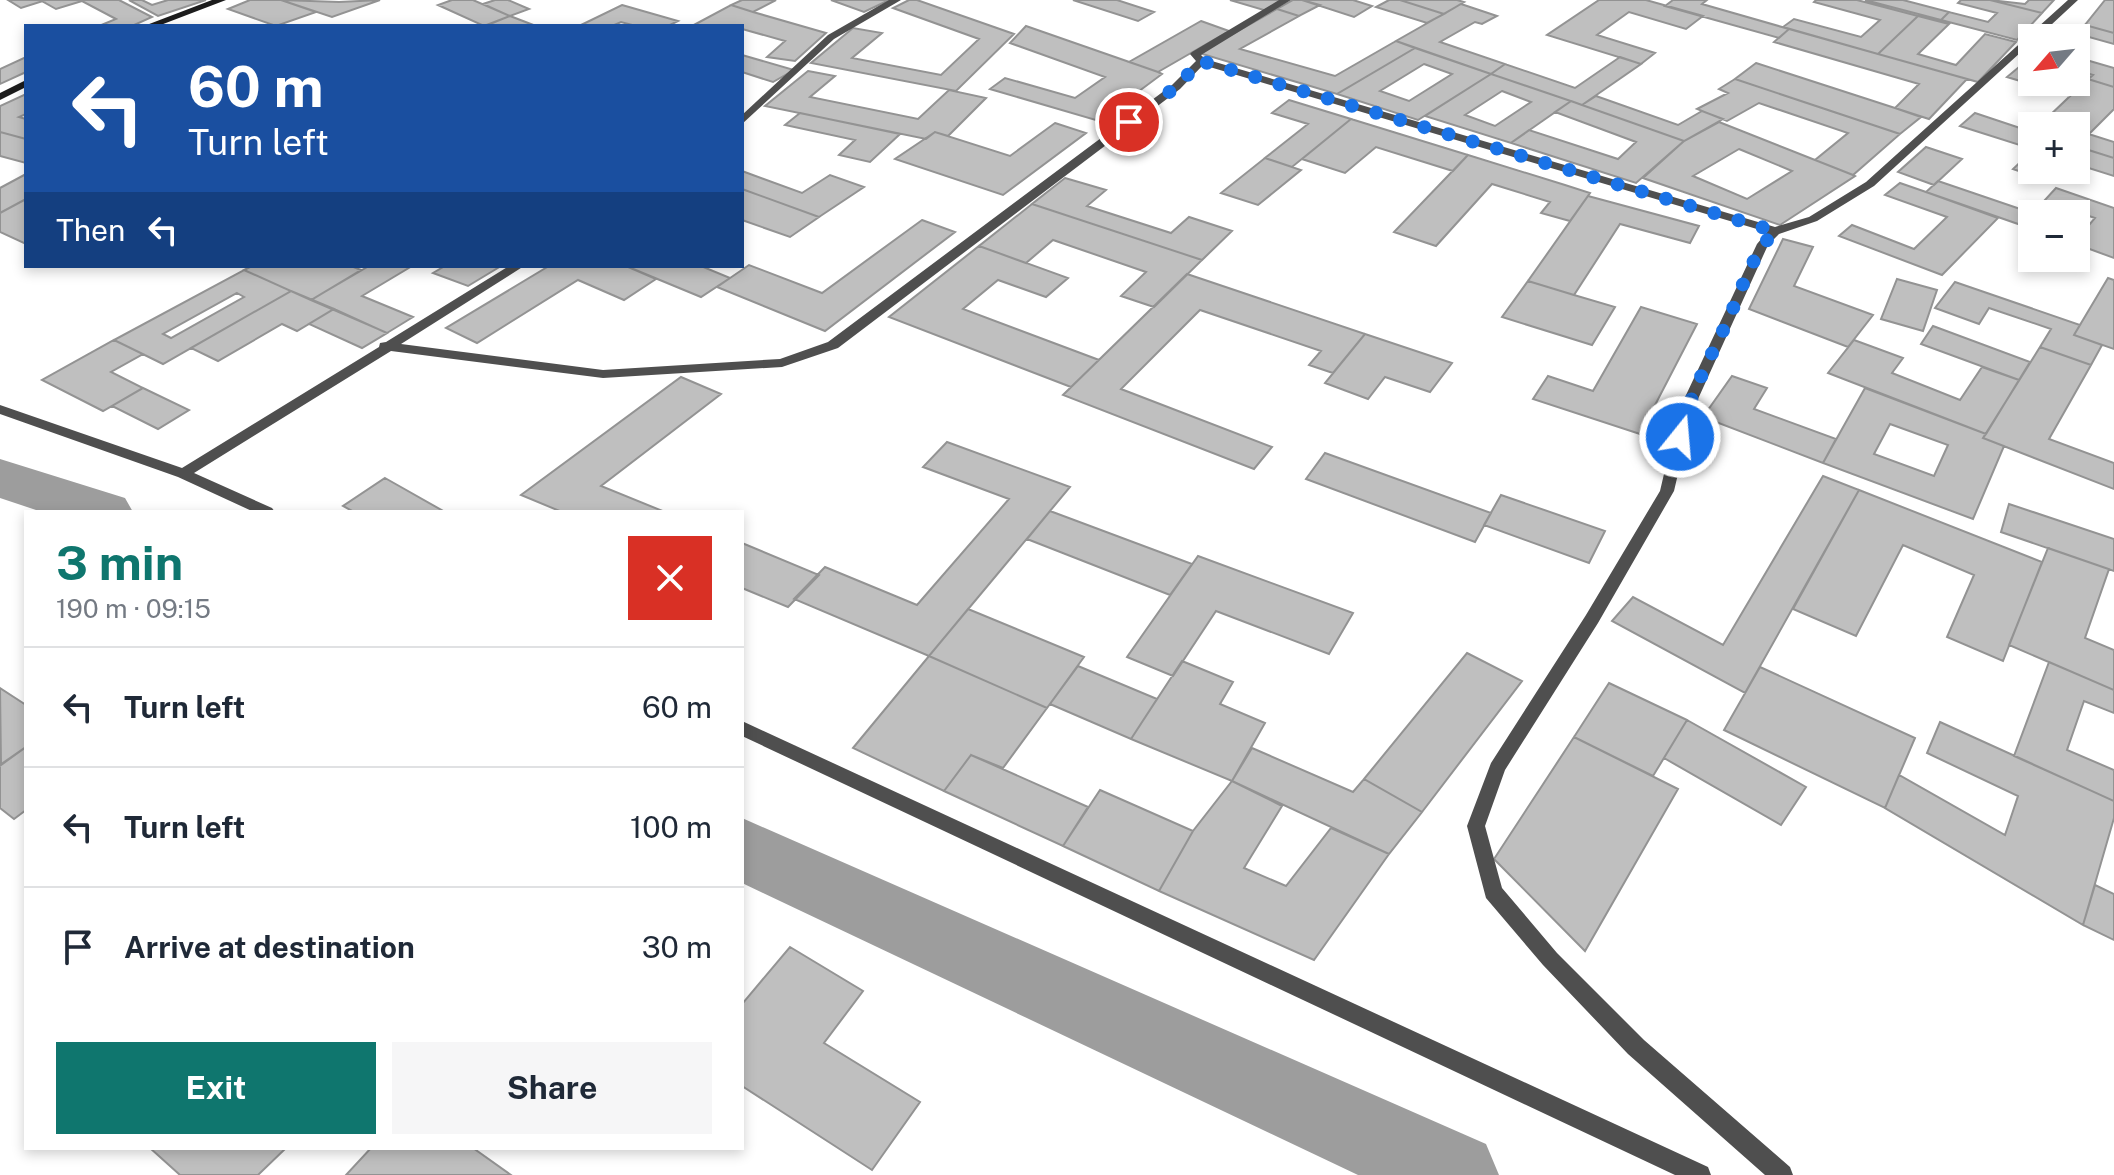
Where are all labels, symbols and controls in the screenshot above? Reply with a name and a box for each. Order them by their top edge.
north arrow [2018,24,2090,96]
map controls [2018,24,2090,272]
text: 60 m [188,54,324,120]
icon: left [56,56,160,160]
pin [1095,88,1163,156]
icon: arrive [1107,100,1151,144]
button: + [2018,112,2090,184]
text: Turn left [188,121,329,163]
button: − [2018,200,2090,272]
icon: left [141,208,185,252]
text: Then [56,212,125,248]
position arrow [1638,395,1722,479]
text: 3 min [56,534,183,591]
button: close [628,536,712,620]
text: 190 m · 09:15 [56,593,211,624]
icon: left [56,685,100,729]
text: Turn left [124,689,245,725]
text: 60 m [642,689,712,725]
icon: left [56,805,100,849]
text: Turn left [124,809,245,845]
text: 100 m [630,809,712,845]
icon: arrive [56,925,100,969]
text: Arrive at destination [124,929,415,965]
text: 30 m [642,929,712,965]
button: Exit [56,1042,376,1134]
button: Share [392,1042,712,1134]

